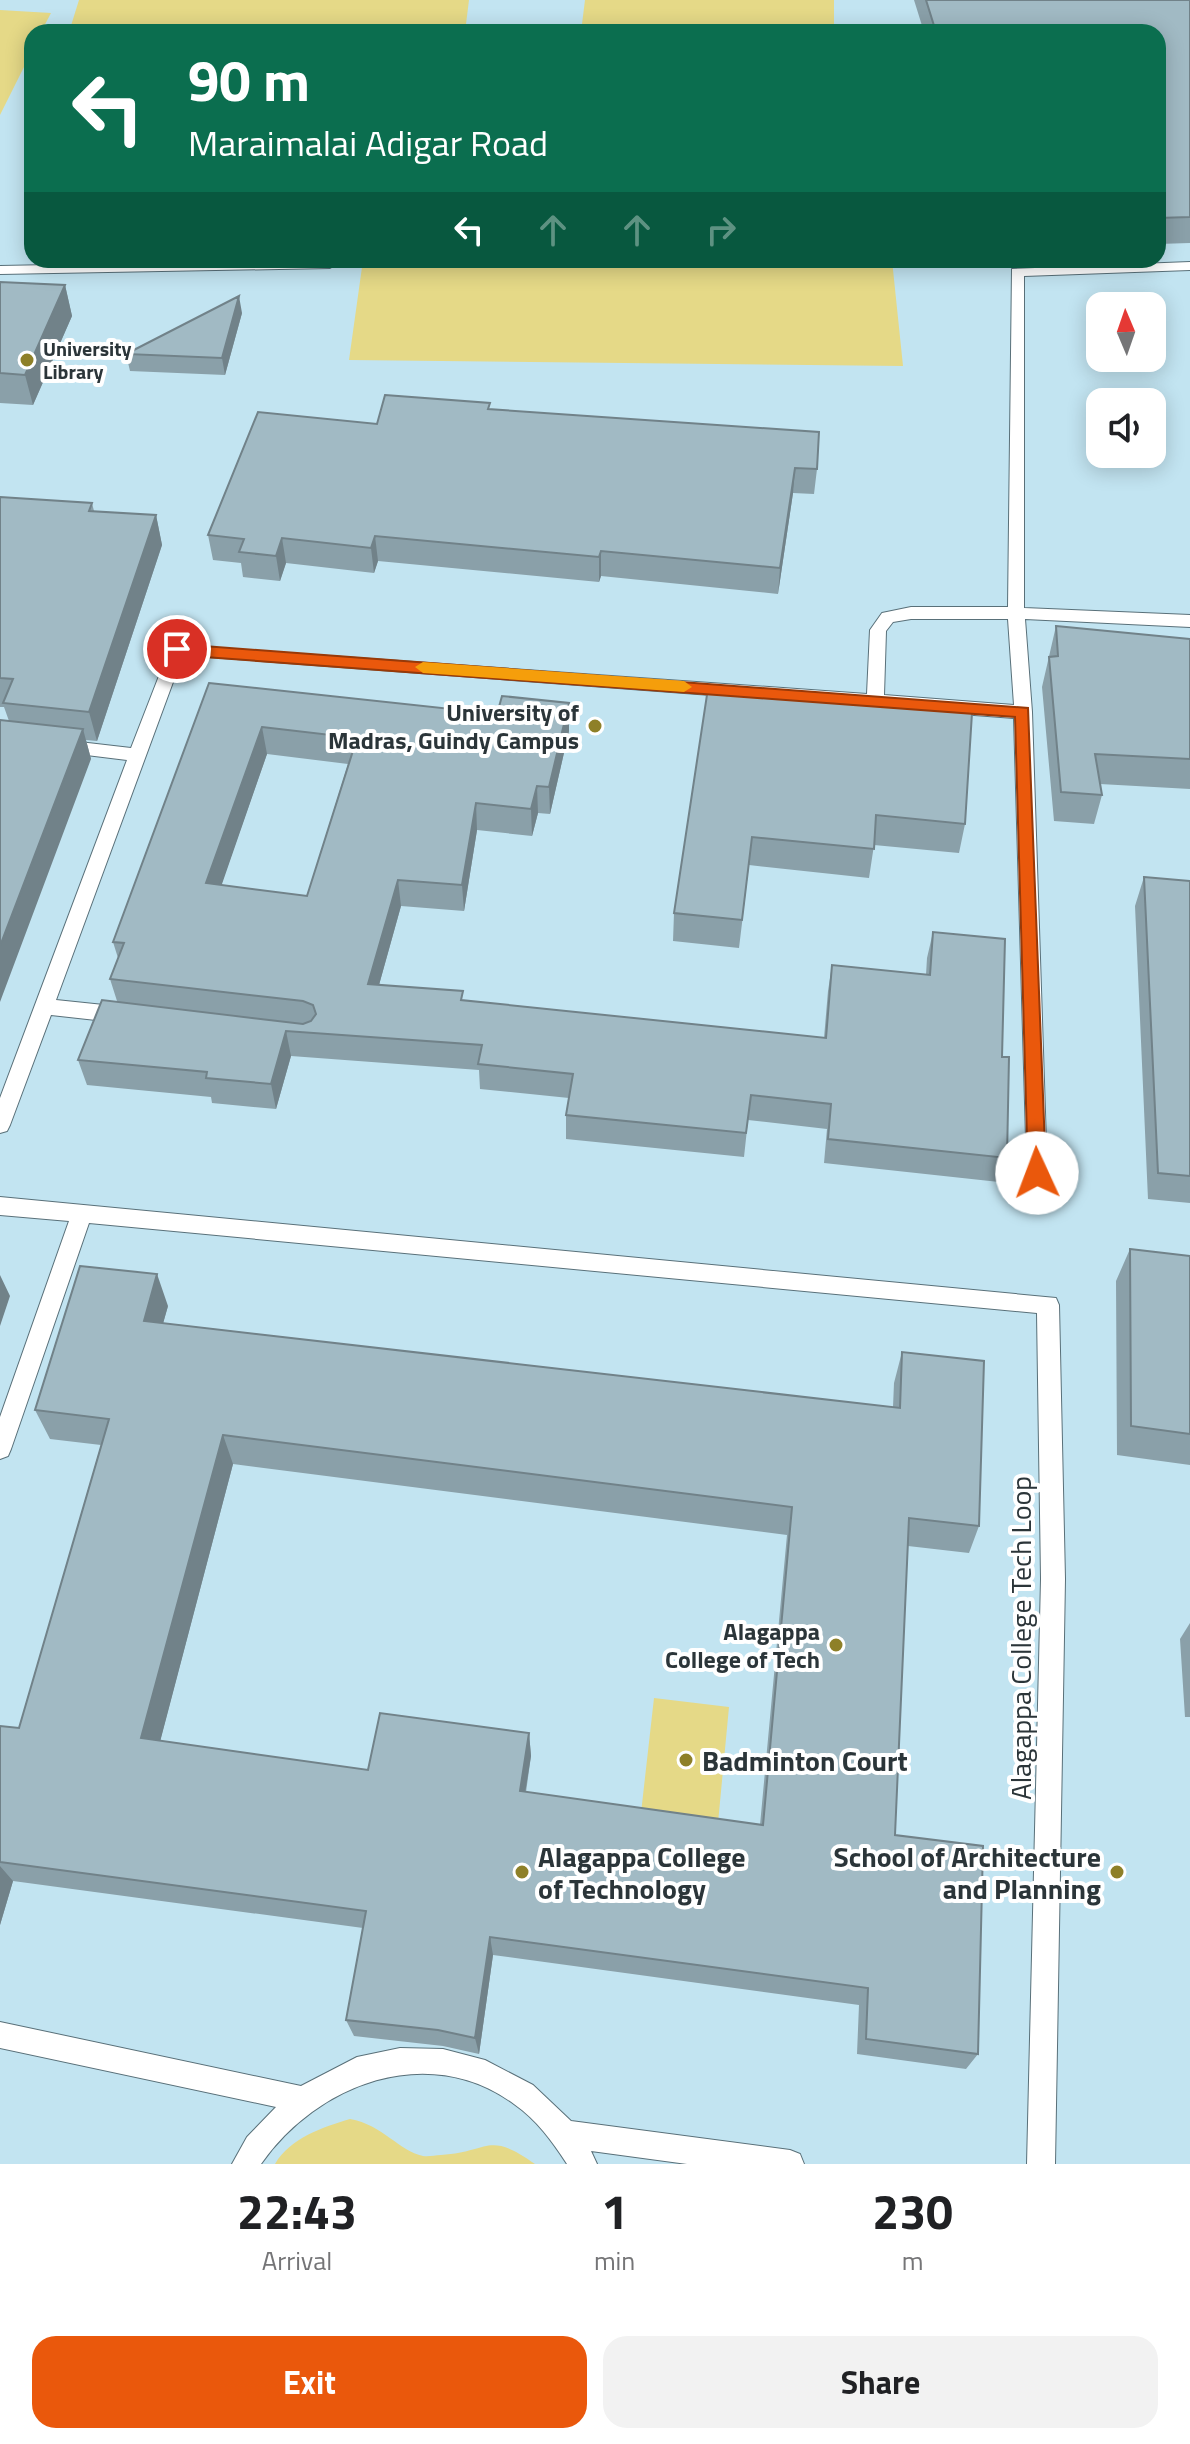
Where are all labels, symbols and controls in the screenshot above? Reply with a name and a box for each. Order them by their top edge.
text: 90 m [188,38,310,123]
icon: left [56,56,160,160]
text: Maraimalai Adigar Road [188,115,548,170]
icon: left [447,208,491,252]
icon: ahead [531,208,575,252]
icon: ahead [615,208,659,252]
icon: right [699,208,743,252]
north arrow [1086,292,1166,372]
map controls [1086,292,1166,468]
place label: University Library [43,333,132,387]
marker: University Library [18,351,36,369]
button: sound [1086,388,1166,468]
pin [143,615,211,683]
icon: arrive [155,627,199,671]
place label: University of Madras, Guindy Campus [328,694,579,758]
marker: University of Madras, Guindy Campus [586,717,604,735]
position arrow [995,1131,1079,1215]
street label: Alagappa College Tech Loop [999,1476,1042,1800]
place label: Alagappa College of Tech [665,1613,820,1677]
marker: Alagappa College of Tech [827,1636,845,1654]
place label: Badminton Court [702,1739,908,1782]
marker: Badminton Court [677,1751,695,1769]
place label: Alagappa College of Technology [538,1835,745,1910]
place label: School of Architecture and Planning [833,1835,1101,1910]
marker: Alagappa College of Technology [513,1863,531,1881]
marker: School of Architecture and Planning [1108,1863,1126,1881]
text: 22:43 [237,2175,357,2248]
text: 1 [601,2175,628,2248]
text: 230 [872,2175,953,2248]
text: Arrival [262,2241,332,2280]
text: min [594,2241,635,2280]
text: m [902,2241,924,2280]
button: Exit [32,2336,587,2428]
button: Share [603,2336,1158,2428]

